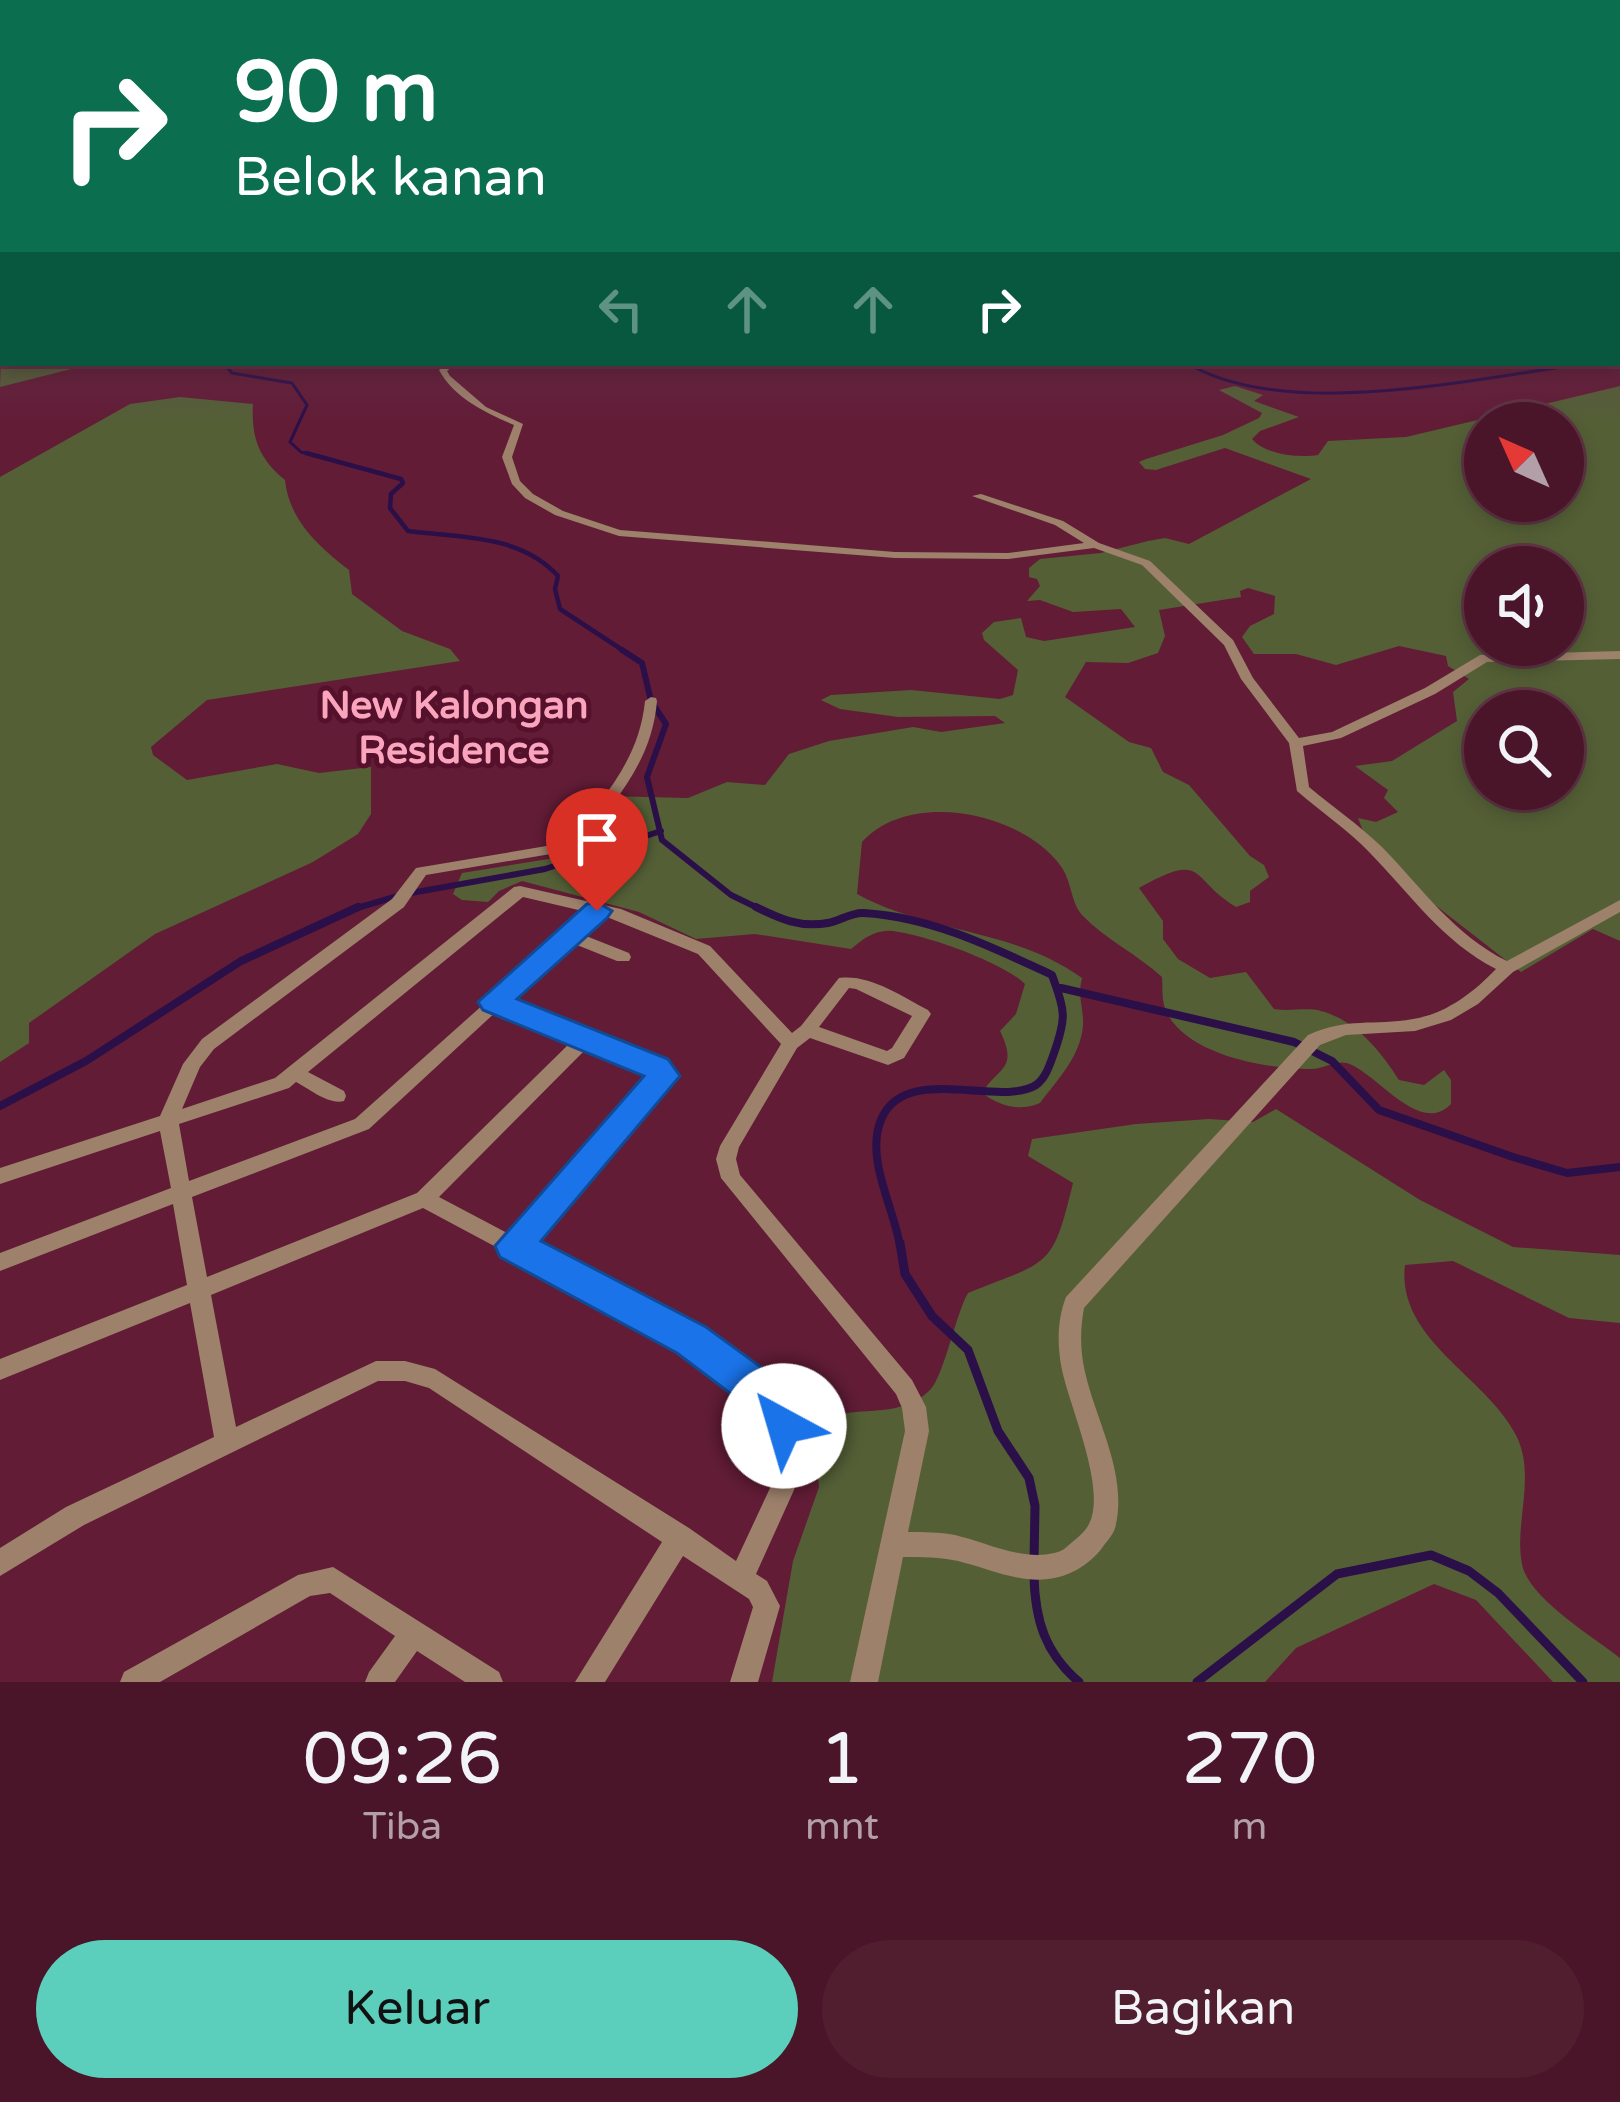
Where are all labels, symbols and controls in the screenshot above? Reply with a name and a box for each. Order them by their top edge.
text: 90 m [234,43,438,144]
icon: right [36,48,192,204]
text: Belok kanan [234,145,547,210]
icon: left [588,276,654,342]
icon: ahead [714,276,780,342]
icon: ahead [840,276,906,342]
icon: right [966,276,1032,342]
north arrow [1464,402,1584,522]
map controls [1464,402,1584,810]
button: sound [1464,546,1584,666]
district label: New Kalongan Residence [319,682,589,774]
button: search [1464,690,1584,810]
pin [546,788,648,911]
icon: arrive [564,806,630,872]
position arrow [721,1363,847,1489]
text: 09:26 [303,1717,502,1804]
text: 1 [819,1717,865,1804]
text: 270 [1182,1717,1317,1804]
text: Tiba [363,1803,442,1850]
text: mnt [805,1803,879,1850]
text: m [1232,1803,1267,1850]
button: Keluar [36,1940,798,2078]
button: Bagikan [822,1940,1584,2078]

